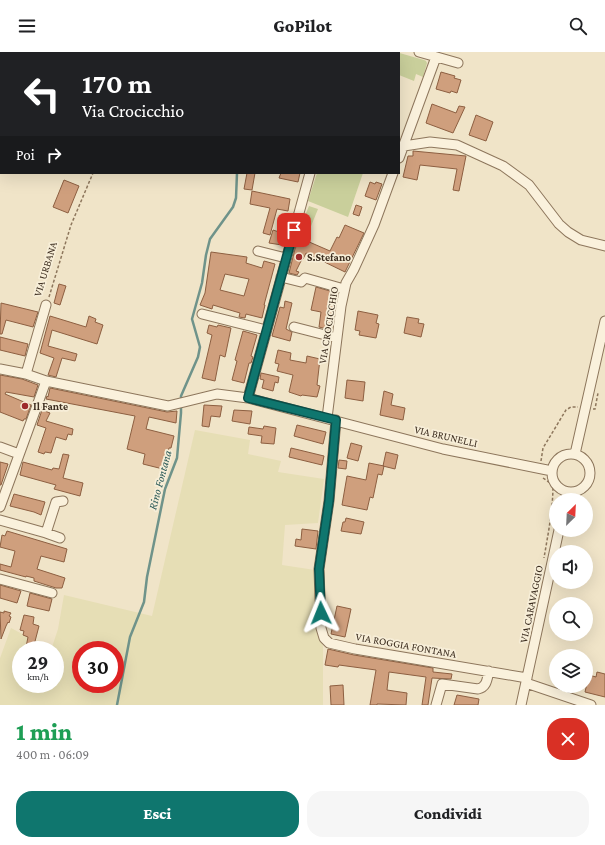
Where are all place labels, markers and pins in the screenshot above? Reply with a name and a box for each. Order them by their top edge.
pin [277,213,311,247]
place label: S.Stefano [307,251,351,263]
marker: S.Stefano [294,252,304,262]
place label: Il Fante [33,400,68,412]
marker: Il Fante [20,401,30,411]

